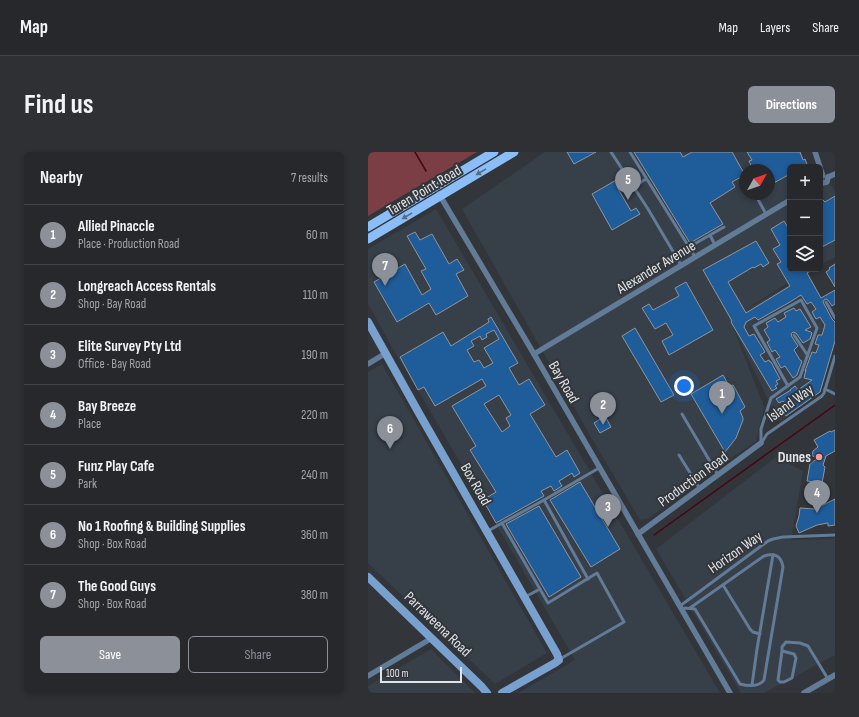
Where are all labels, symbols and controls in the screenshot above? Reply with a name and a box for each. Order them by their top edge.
text: Map [20,16,48,39]
text: Map [718,19,738,36]
text: Layers [760,19,790,36]
text: Share [812,19,839,36]
button: Directions [748,86,835,123]
text: Find us [24,88,93,121]
street label: Taren Point Road [384,161,465,220]
north arrow [739,164,775,200]
map controls [787,164,823,272]
button: + [787,164,823,200]
pin: 5 [615,167,641,200]
text: Nearby [40,168,83,188]
one-way arrow [476,168,486,176]
text: 7 results [291,170,328,186]
button: − [787,200,823,236]
one-way arrow [401,213,413,220]
text: Allied Pinaccle [78,217,155,236]
text: 1 [50,227,56,243]
text: 60 m [306,227,328,243]
text: Place · Production Road [78,236,179,252]
street label: Alexander Avenue [613,236,699,299]
button: layers [787,236,823,272]
pin: 7 [372,253,398,286]
text: Longreach Access Rentals [78,277,216,296]
text: 2 [50,287,56,303]
text: 110 m [303,287,328,303]
text: Shop · Bay Road [78,296,146,312]
text: Elite Survey Pty Ltd [78,337,181,356]
text: 3 [50,347,56,363]
text: 190 m [301,347,328,363]
text: Office · Bay Road [78,356,151,372]
street label: Bay Road [544,358,583,407]
your location [674,376,694,396]
street label: Island Way [763,380,817,427]
pin: 1 [709,381,735,414]
pin: 2 [590,392,616,425]
text: Bay Breeze [78,397,136,416]
text: 4 [50,407,56,423]
text: 220 m [301,407,328,423]
text: Place [78,416,101,432]
pin: 6 [377,416,403,449]
street label: Production Road [654,447,732,511]
place label: Dunes [778,448,811,467]
marker: Dunes [814,452,824,462]
text: Funz Play Cafe [78,457,154,476]
street label: Box Road [456,460,495,509]
text: 5 [50,467,56,483]
text: 240 m [301,467,328,483]
text: Park [78,476,97,492]
pin: 4 [804,480,830,513]
pin: 3 [595,494,621,527]
text: No 1 Roofing & Building Supplies [78,517,245,536]
text: 6 [50,527,56,543]
text: 360 m [301,527,328,543]
street label: Horizon Way [704,527,766,578]
text: Shop · Box Road [78,536,146,552]
text: The Good Guys [78,577,156,596]
text: 7 [50,587,56,603]
text: 380 m [301,587,328,603]
street label: Parraweena Road [400,588,475,661]
text: Shop · Box Road [78,596,146,612]
button: Save [40,636,180,673]
button: Share [188,636,328,673]
scale bar [380,665,462,684]
text: 100 m [386,667,408,680]

